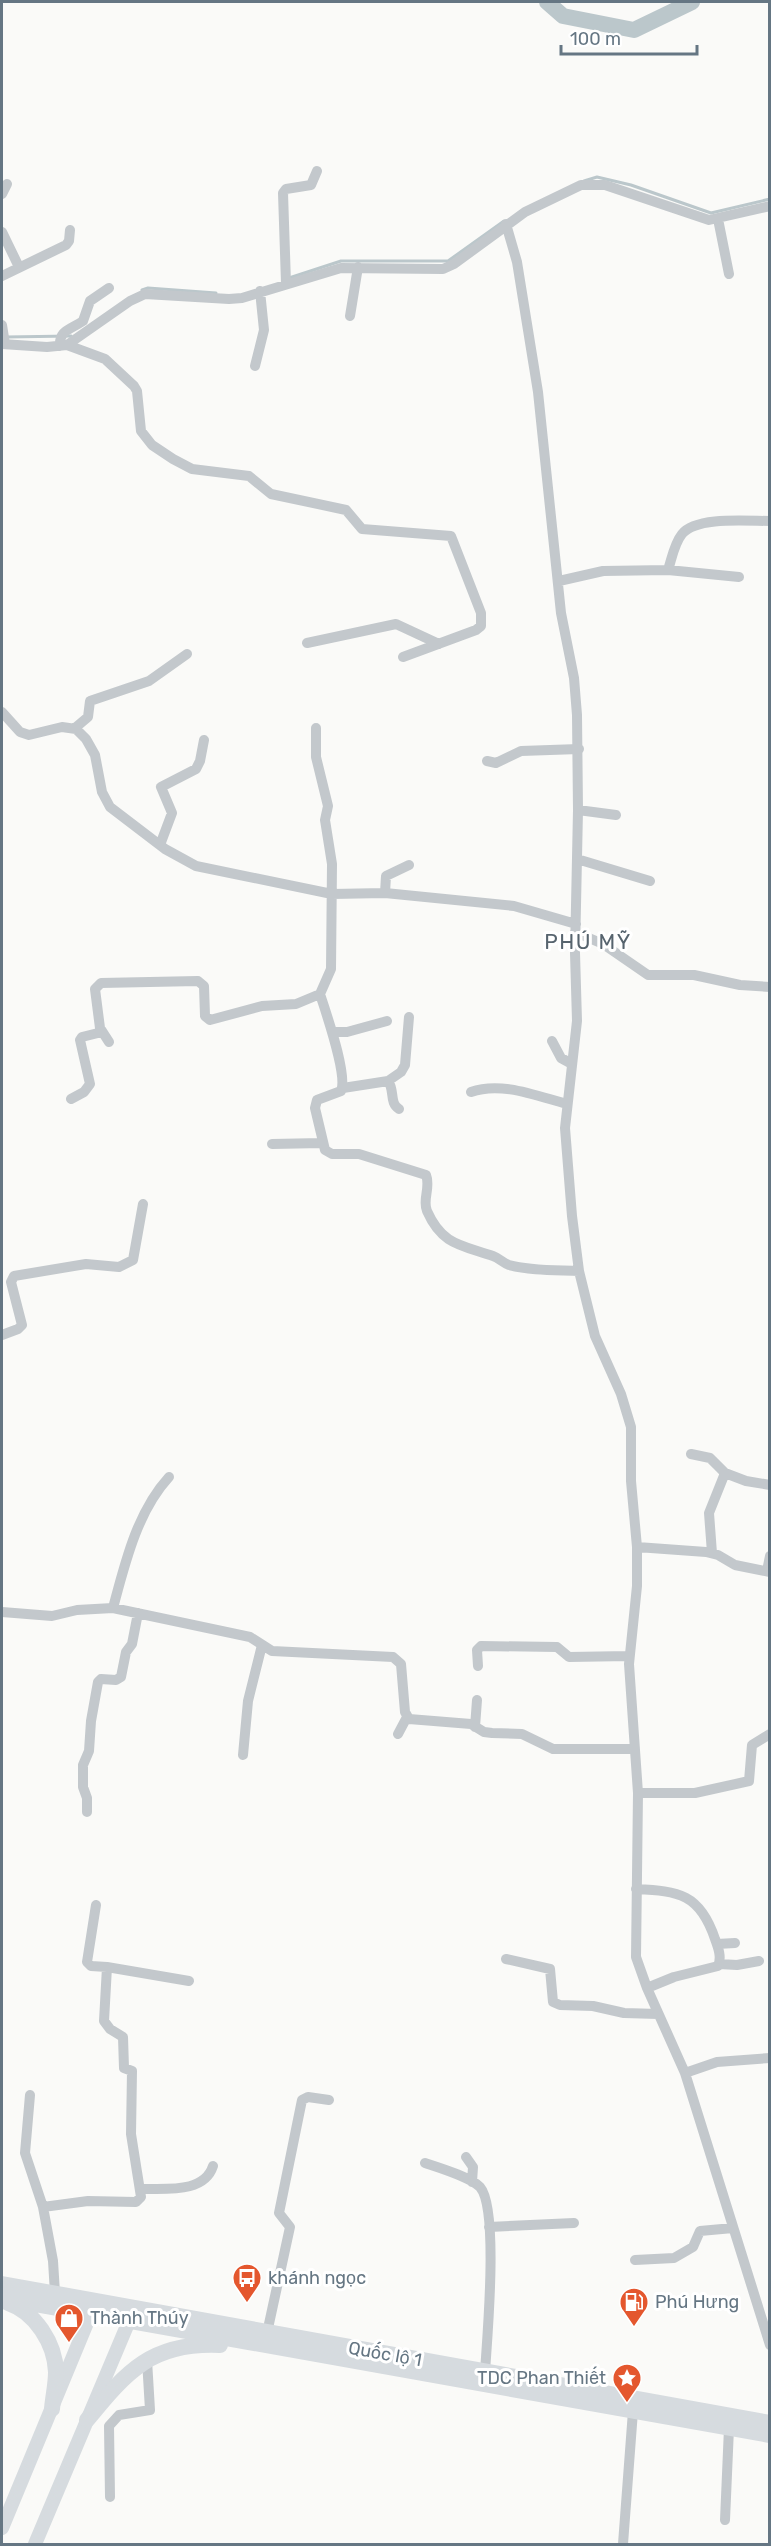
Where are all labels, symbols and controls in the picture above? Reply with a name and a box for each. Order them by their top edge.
scale bar [561,18,698,56]
text: 100 m [570,28,621,50]
district label: PHÚ MỸ [544,929,632,954]
bus stop icon: khánh ngọc [231,2262,263,2304]
place label: khánh ngọc [268,2267,366,2289]
fuel station icon: Phú Hưng [618,2286,650,2328]
place label: Phú Hưng [655,2291,739,2313]
shop icon: Thành Thúy [53,2302,85,2344]
place label: Thành Thúy [90,2307,189,2329]
street label: Quốc lộ 1 [347,2336,424,2371]
place icon: TDC Phan Thiết [611,2362,643,2404]
place label: TDC Phan Thiết [477,2366,606,2389]

